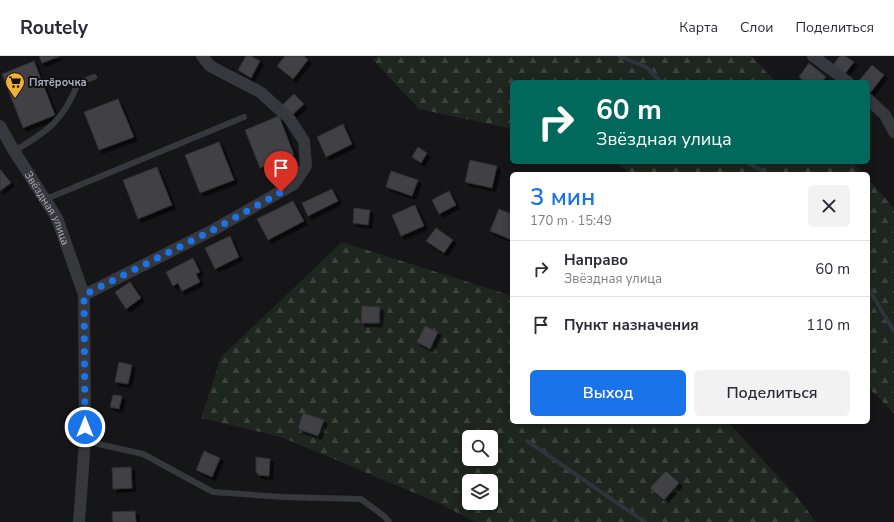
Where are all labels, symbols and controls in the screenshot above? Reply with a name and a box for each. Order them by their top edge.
text: Routely [20,15,88,41]
text: Карта [679,18,718,37]
text: Слои [740,18,774,37]
text: Поделиться [796,18,874,37]
supermarket icon: Пятёрочка [4,71,26,99]
place label: Пятёрочка [29,75,87,90]
text: 60 m [596,91,662,129]
icon: right [530,96,582,148]
text: Звёздная улица [596,127,732,151]
pin [264,151,298,192]
icon: arrive [270,157,292,179]
street label: Звёздная улица [21,168,73,247]
text: 3 мин [530,181,595,213]
button: close [808,185,850,227]
text: 170 m · 15:49 [530,212,612,230]
text: Направо [564,250,628,270]
icon: right [530,258,552,280]
text: 60 m [815,259,850,279]
text: Звёздная улица [564,270,662,288]
icon: arrive [530,314,552,336]
text: Пункт назначения [564,315,699,335]
text: 110 m [806,315,850,335]
button: Выход [530,370,686,416]
button: Поделиться [694,370,850,416]
position arrow [64,406,106,448]
map controls [462,430,498,510]
button: search [462,430,498,466]
button: layers [462,474,498,510]

